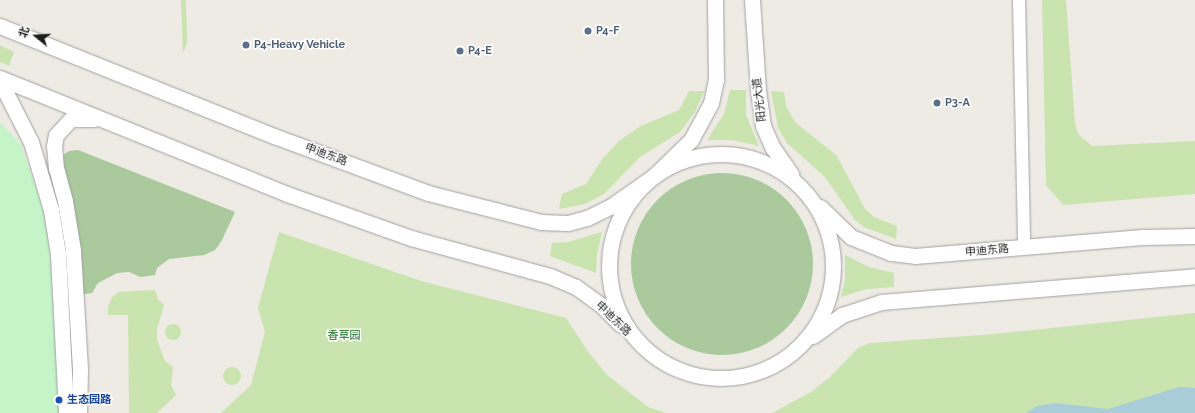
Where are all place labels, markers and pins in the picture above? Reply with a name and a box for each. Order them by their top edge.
place label: P4-F [596,24,620,38]
marker: P4-F [583,26,593,36]
place label: P4-Heavy Vehicle [254,38,346,52]
marker: P4-Heavy Vehicle [241,40,251,50]
place label: P4-E [468,44,492,58]
marker: P4-E [455,46,465,56]
place label: P3-A [945,96,970,110]
marker: P3-A [932,98,942,108]
place label: 生态园路 [67,393,111,407]
marker: 生态园路 [54,395,64,405]

